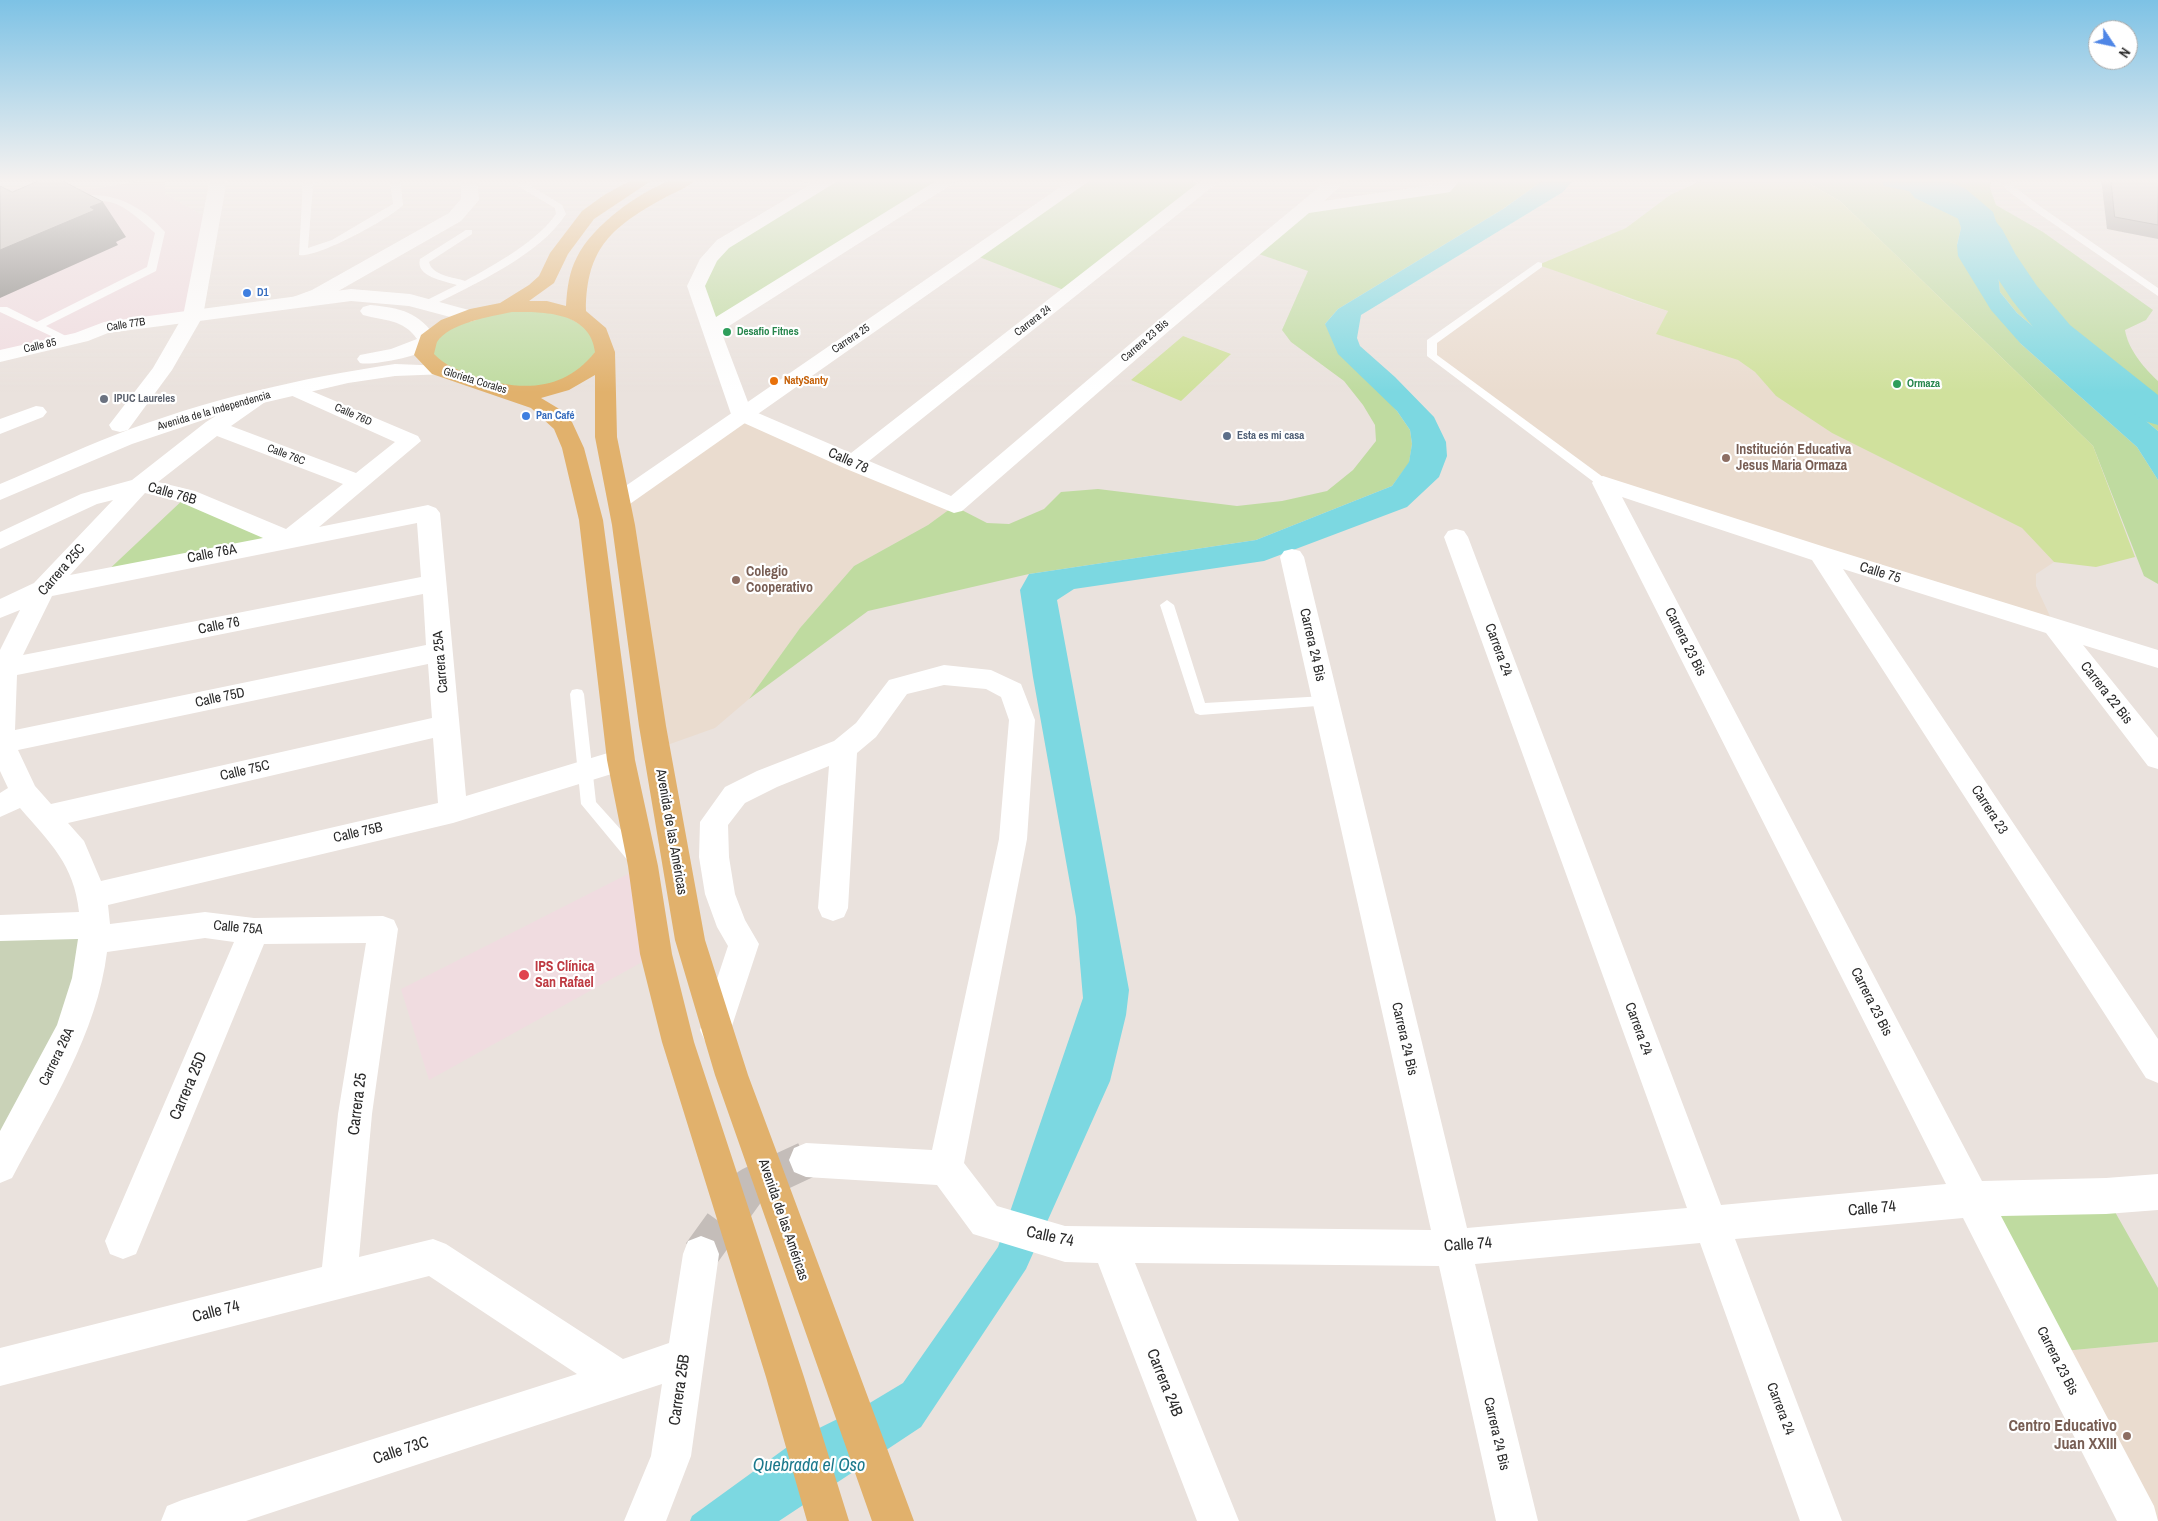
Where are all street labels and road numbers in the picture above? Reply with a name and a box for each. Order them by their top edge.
street label: Carrera 24 [1012,303,1054,339]
street label: Calle 77B [106,315,146,335]
street label: Carrera 23 Bis [1119,317,1171,365]
street label: Carrera 25 [829,321,873,357]
street label: Calle 85 [22,336,58,356]
street label: Glorieta Corales [442,365,508,397]
street label: Avenida de la Independencia [156,389,272,433]
street label: Calle 76D [332,401,374,429]
street label: Calle 76C [265,442,307,468]
street label: Calle 78 [825,445,871,477]
street label: Calle 76B [146,479,198,509]
street label: Carrera 25C [35,541,89,599]
street label: Calle 76A [186,541,238,567]
street label: Calle 75 [1857,559,1903,587]
street label: Carrera 23 Bis [1661,605,1709,679]
street label: Carrera 24 Bis [1295,607,1329,683]
street label: Calle 76 [197,614,241,638]
street label: Carrera 24 [1481,621,1515,679]
street label: Carrera 25A [430,630,452,694]
street label: Carrera 22 Bis [2076,658,2136,728]
street label: Calle 75D [194,685,246,711]
street label: Calle 75C [219,757,271,785]
street label: Avenida de las Américas [652,768,690,896]
street label: Carrera 23 [1967,782,2011,838]
street label: Calle 75B [332,819,384,847]
street label: Calle 75A [212,917,264,939]
street label: Carrera 23 Bis [1847,965,1895,1039]
street label: Carrera 24 [1621,1000,1655,1058]
street label: Carrera 24 Bis [1387,1001,1421,1077]
street label: Carrera 26A [36,1025,78,1089]
street label: Carrera 25D [166,1049,212,1123]
street label: Carrera 25 [345,1072,371,1136]
street label: Avenida de las Américas [754,1157,812,1283]
street label: Calle 74 [1847,1197,1897,1221]
street label: Calle 74 [1024,1223,1076,1251]
street label: Calle 74 [1443,1234,1493,1256]
street label: Calle 74 [190,1297,242,1327]
street label: Carrera 23 Bis [2033,1324,2081,1398]
street label: Carrera 24B [1142,1346,1186,1420]
street label: Carrera 25B [666,1353,694,1427]
street label: Carrera 24 [1762,1380,1798,1438]
street label: Carrera 24 Bis [1479,1396,1513,1472]
street label: Calle 73C [371,1433,431,1469]

